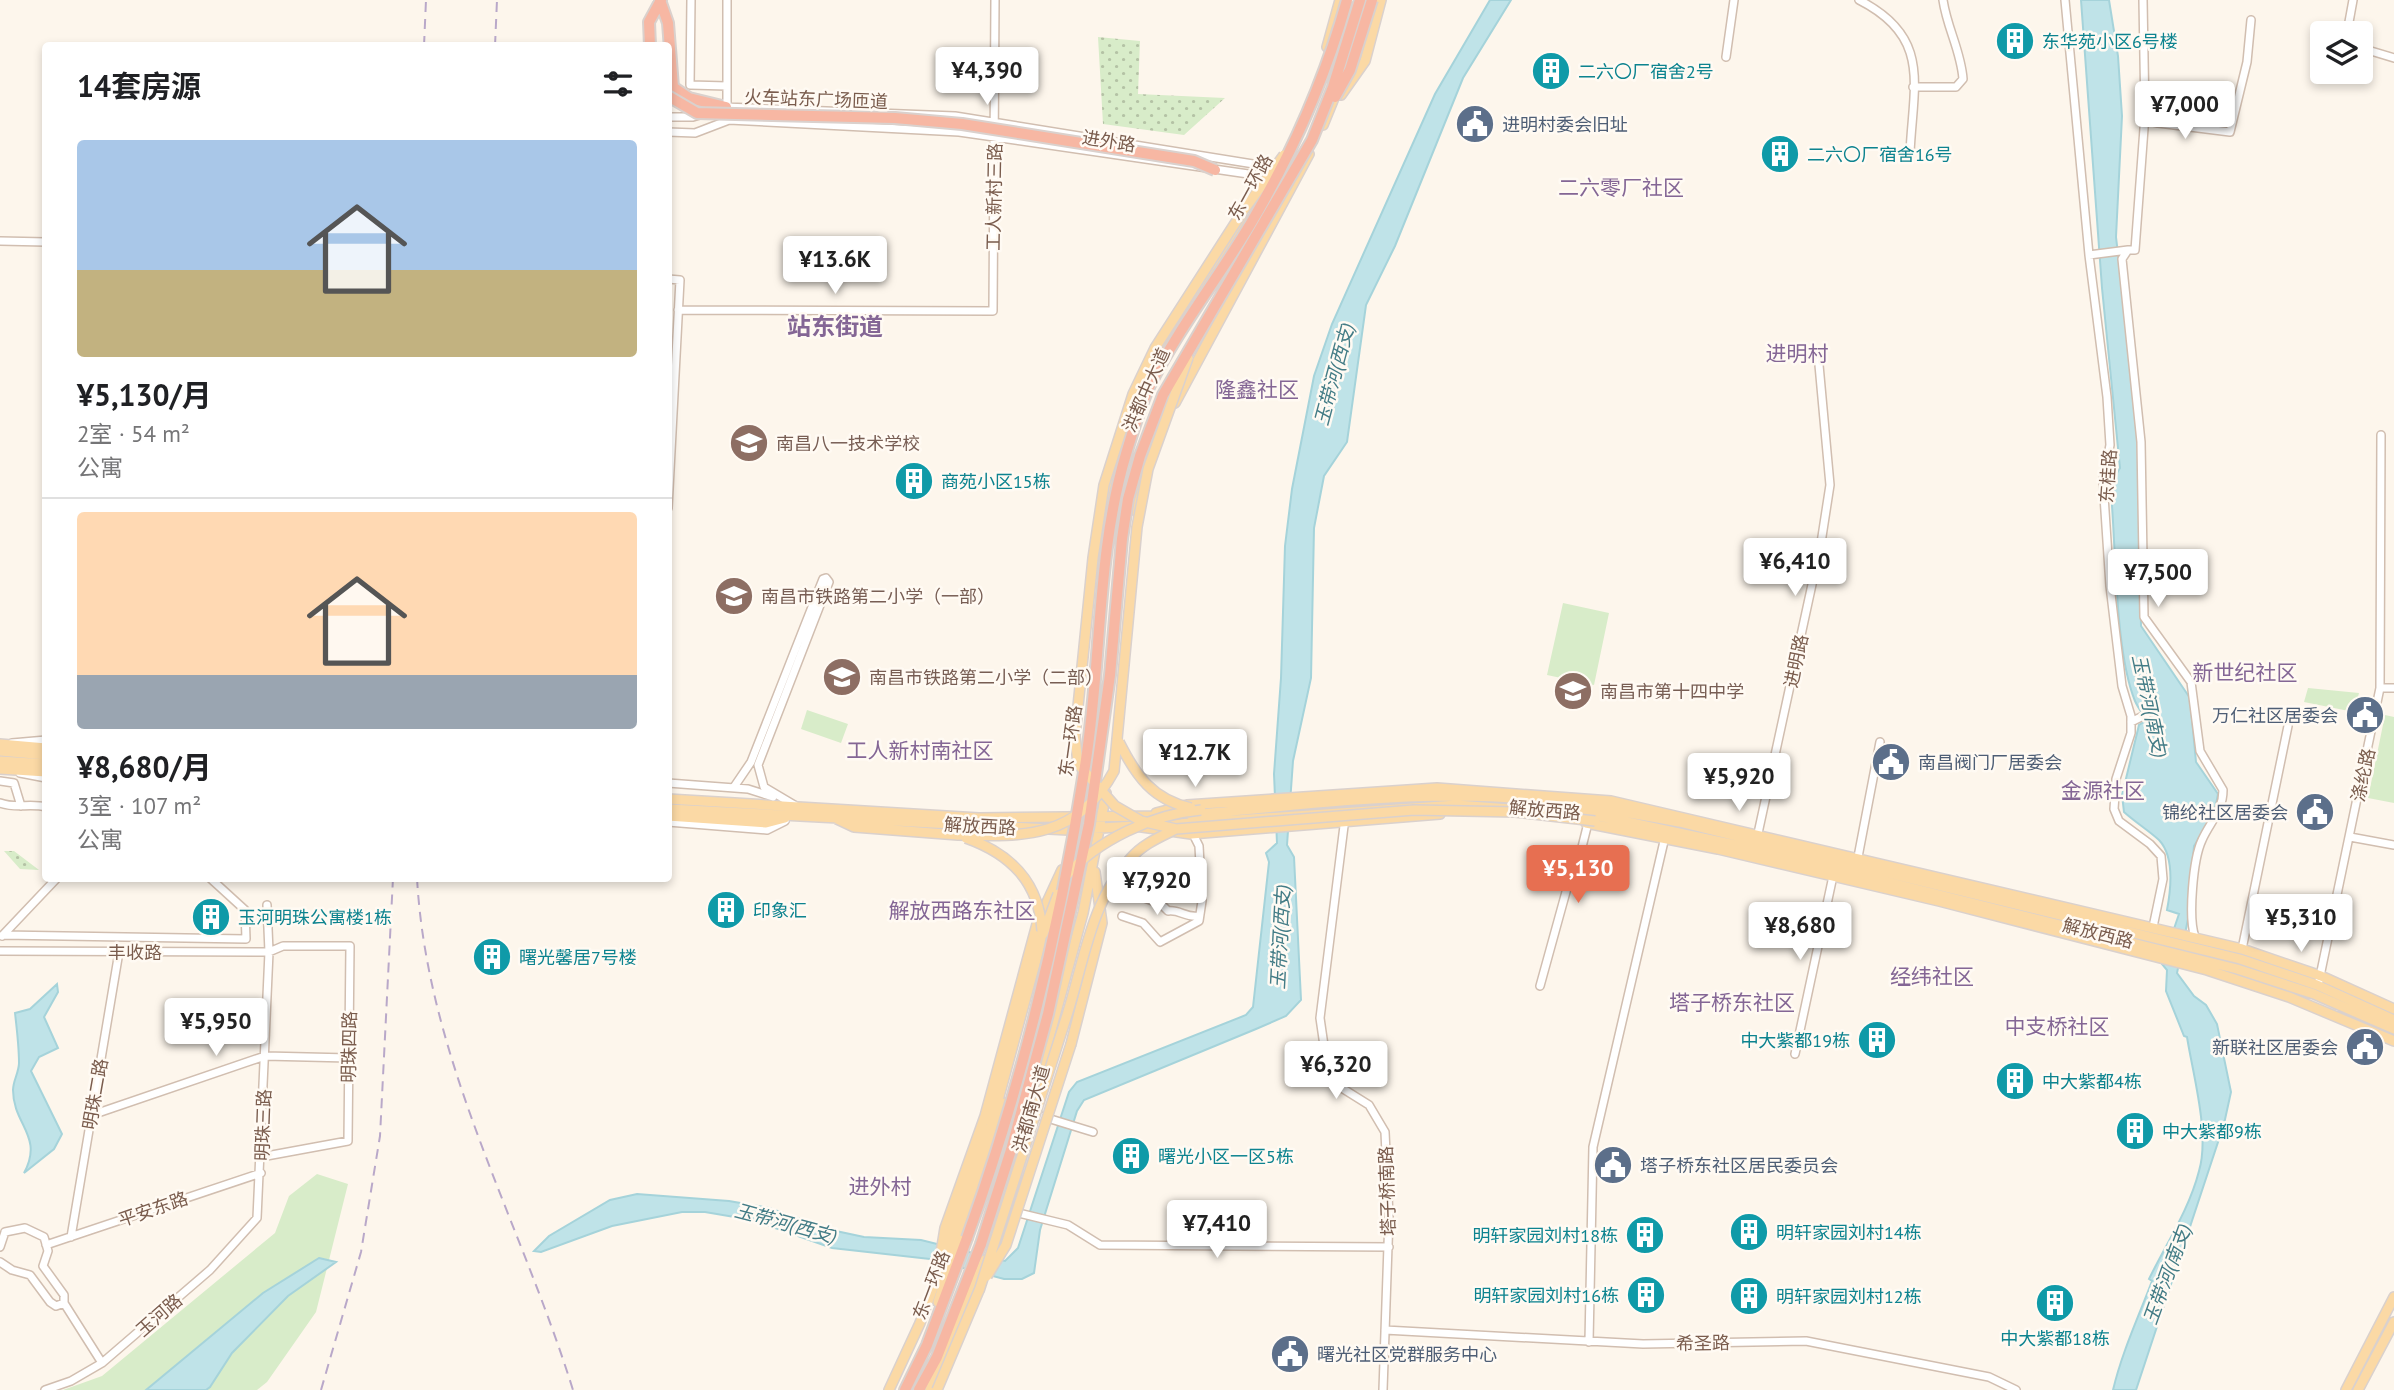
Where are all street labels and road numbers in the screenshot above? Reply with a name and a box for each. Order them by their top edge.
street label: 火车站东广场匝道 [744,85,888,113]
street label: 进外路 [1081,125,1137,157]
street label: 工人新村三路 [982,143,1006,251]
street label: 东一环路 [1222,150,1278,224]
street label: 洪都中大道 [1117,344,1175,436]
street label: 东桂路 [2095,448,2121,504]
street label: 进明路 [1779,632,1813,690]
street label: 东一环路 [1054,704,1086,778]
street label: 涤纶路 [2346,746,2380,804]
street label: 解放西路 [1508,795,1582,825]
street label: 解放西路 [943,813,1017,839]
street label: 解放西路 [2060,913,2136,953]
street label: 丰收路 [108,941,162,964]
street label: 明珠四路 [337,1011,361,1083]
street label: 明珠二路 [77,1057,113,1131]
street label: 洪都南大道 [1008,1063,1054,1155]
street label: 明珠三路 [250,1089,276,1161]
street label: 塔子桥南路 [1374,1146,1400,1236]
street label: 平安东路 [115,1186,191,1232]
street label: 东一环路 [907,1247,955,1323]
street label: 玉河路 [131,1289,187,1341]
street label: 希圣路 [1676,1331,1730,1355]

